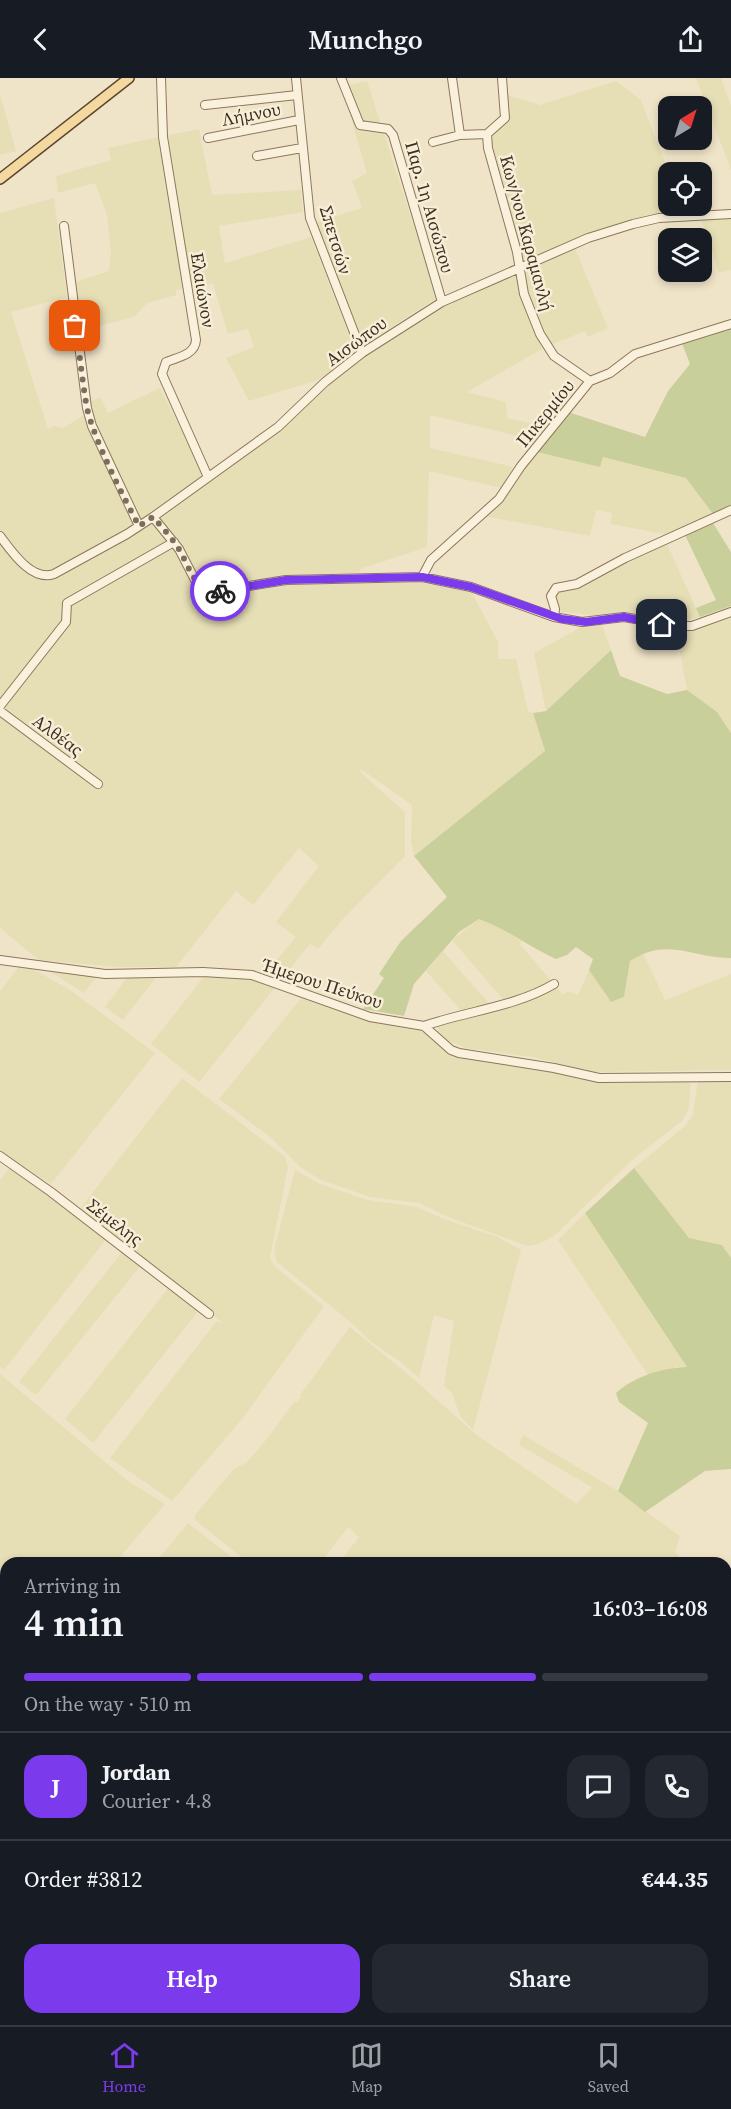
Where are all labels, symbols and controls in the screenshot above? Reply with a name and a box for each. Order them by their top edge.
text: Munchgo [308,21,423,58]
icon: back [24,23,57,56]
icon: share [674,23,707,56]
street label: Λήμνου [219,96,283,132]
north arrow [658,96,712,150]
map controls [658,96,712,282]
street label: Παρ. 1η Αισώπου [399,138,461,276]
street label: Κων/νου Καραμανλή [494,152,560,314]
button: locate [658,162,712,216]
street label: Σπετσών [314,203,358,277]
button: layers [658,228,712,282]
street label: Ελαιώνον [185,251,221,330]
pin [49,300,100,351]
icon: bag [58,309,91,342]
street label: Αισώπου [320,310,392,372]
street label: Πικερμίου [510,374,580,452]
courier [190,561,250,621]
icon: bike [204,575,237,608]
pin [636,599,687,650]
icon: home [645,608,678,641]
street label: Αλθέας [28,708,88,762]
street label: Ήμερου Πεύκου [257,951,386,1014]
street label: Σέμελης [82,1193,148,1251]
text: Arriving in [24,1572,121,1600]
text: 16:03–16:08 [592,1593,708,1623]
text: 4 min [24,1596,124,1649]
text: On the way · 510 m [24,1690,191,1718]
button: chat [567,1755,630,1818]
button: phone [645,1755,708,1818]
text: Jordan [102,1757,170,1787]
text: J [51,1771,60,1801]
text: Courier · 4.8 [102,1787,211,1815]
text: Order #3812 [24,1864,142,1894]
text: €44.35 [642,1864,708,1894]
button: Help [24,1944,360,2013]
button: Share [372,1944,708,2013]
tab: Home [102,2039,146,2097]
tab: Map [350,2039,383,2097]
tab: Saved [588,2039,629,2097]

